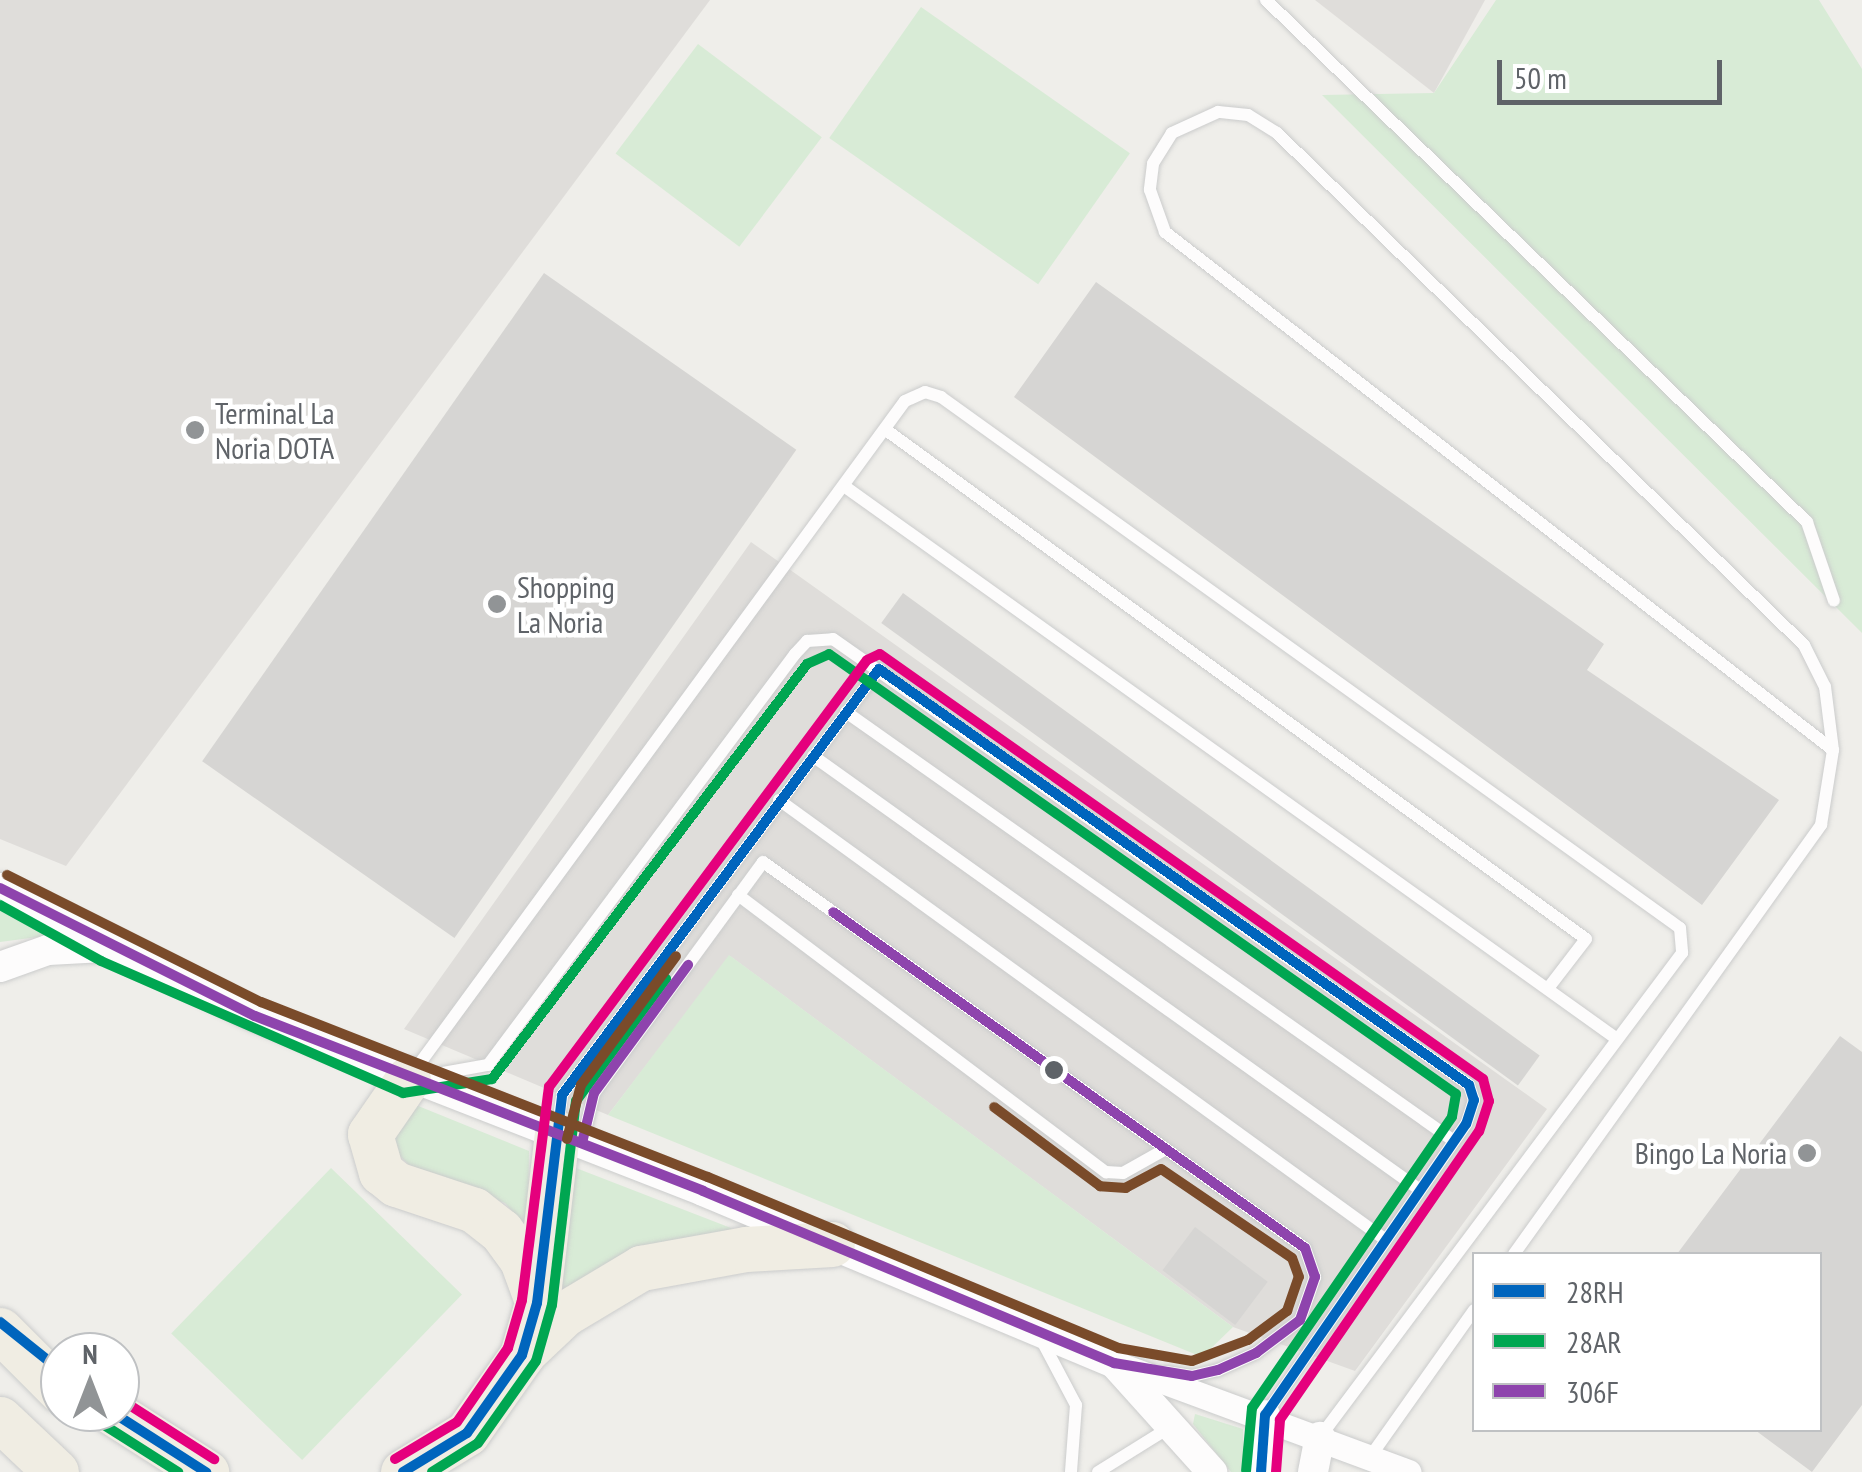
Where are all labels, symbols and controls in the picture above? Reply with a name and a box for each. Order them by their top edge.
scale bar [1502,40,1727,102]
text: 50 m [1514,58,1567,97]
place label: Terminal La Noria DOTA [215,395,335,466]
marker: Terminal La Noria DOTA [184,419,206,441]
place label: Shopping La Noria [517,569,615,640]
marker: Shopping La Noria [486,593,508,615]
unlabelled marker [1044,1060,1064,1080]
place label: Bingo La Noria [1635,1135,1787,1171]
marker: Bingo La Noria [1796,1142,1818,1164]
legend [1472,1252,1822,1432]
text: 28RH [1566,1272,1623,1311]
text: 28AR [1566,1322,1622,1361]
north arrow [40,1332,140,1432]
text: N [82,1335,98,1372]
text: 306F [1566,1372,1619,1411]

